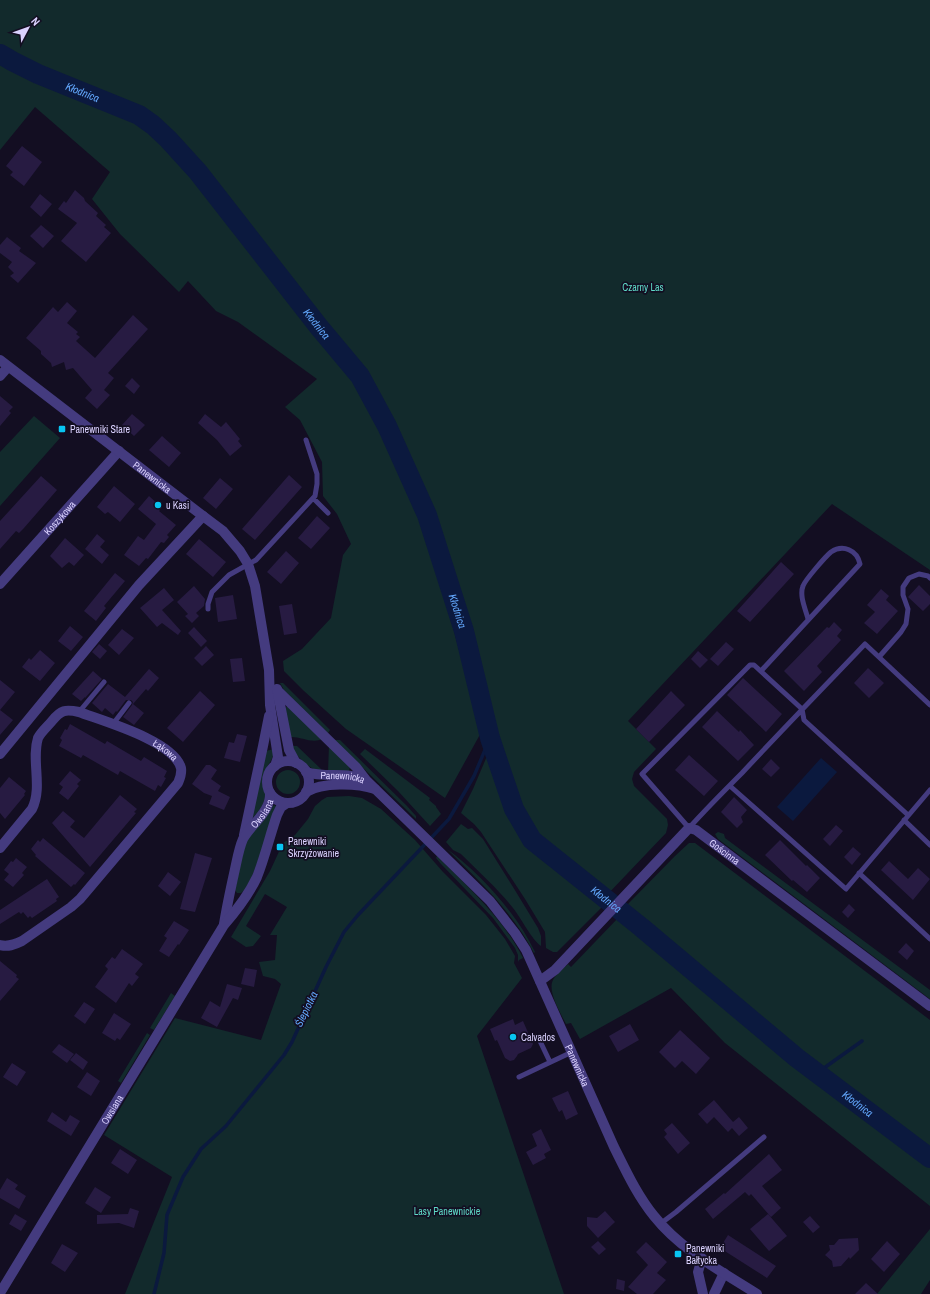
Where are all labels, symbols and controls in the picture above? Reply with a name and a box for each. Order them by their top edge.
north arrow [8,8,48,48]
text: N [28,14,43,28]
water label: Kłodnica [64,79,101,105]
park label: Czarny Las [622,281,664,294]
water label: Kłodnica [300,306,333,342]
place label: Panewniki Stare [70,423,131,436]
marker: Panewniki Stare [57,424,67,434]
street label: Panewnicka [130,459,174,496]
street label: Koszykowa [41,498,79,538]
place label: u Kasi [166,499,189,512]
marker: u Kasi [153,500,163,510]
water label: Kłodnica [446,592,470,630]
street label: Łąkowa [150,737,181,764]
street label: Panewnicka [320,769,367,787]
street label: Owsiana [248,797,276,831]
place label: Panewniki Skrzyżowanie [288,835,339,860]
street label: Gościnna [706,836,743,868]
marker: Panewniki Skrzyżowanie [275,842,285,852]
water label: Kłodnica [588,883,624,916]
water label: Ślepiotka [291,989,321,1029]
place label: Calvados [521,1031,555,1044]
marker: Calvados [508,1032,518,1042]
street label: Panewnicka [562,1042,592,1089]
water label: Kłodnica [839,1087,876,1120]
street label: Owsiana [98,1092,126,1127]
park label: Lasy Panewnickie [414,1205,481,1218]
place label: Panewniki Bałtycka [686,1242,724,1267]
marker: Panewniki Bałtycka [673,1249,683,1259]

